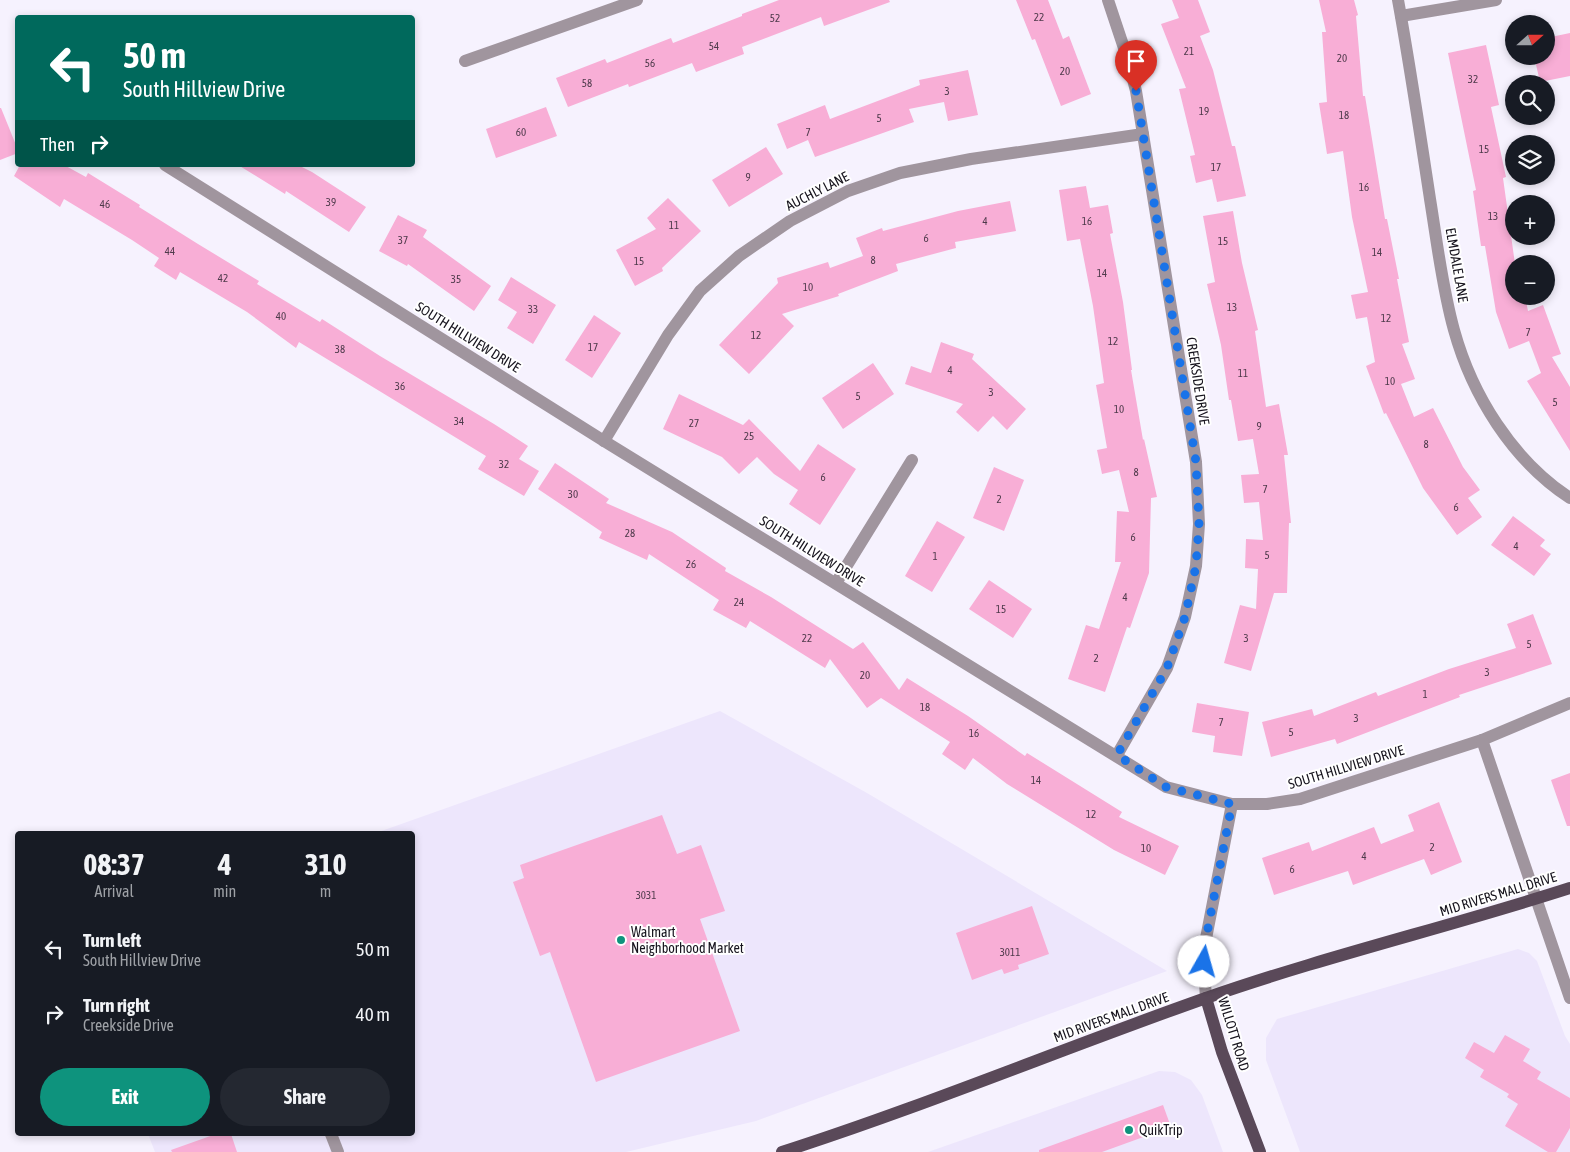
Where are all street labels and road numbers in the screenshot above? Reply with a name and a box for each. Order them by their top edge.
street label: AUCHLY LANE [783,168,851,214]
street label: ELMDALE LANE [1443,227,1471,303]
street label: SOUTH HILLVIEW DRIVE [413,298,523,376]
street label: CREEKSIDE DRIVE [1183,336,1213,426]
street label: SOUTH HILLVIEW DRIVE [757,512,867,590]
street label: SOUTH HILLVIEW DRIVE [1286,742,1406,792]
street label: MID RIVERS MALL DRIVE [1438,869,1558,919]
street label: MID RIVERS MALL DRIVE [1051,989,1171,1045]
street label: WILLOTT ROAD [1215,995,1253,1073]

